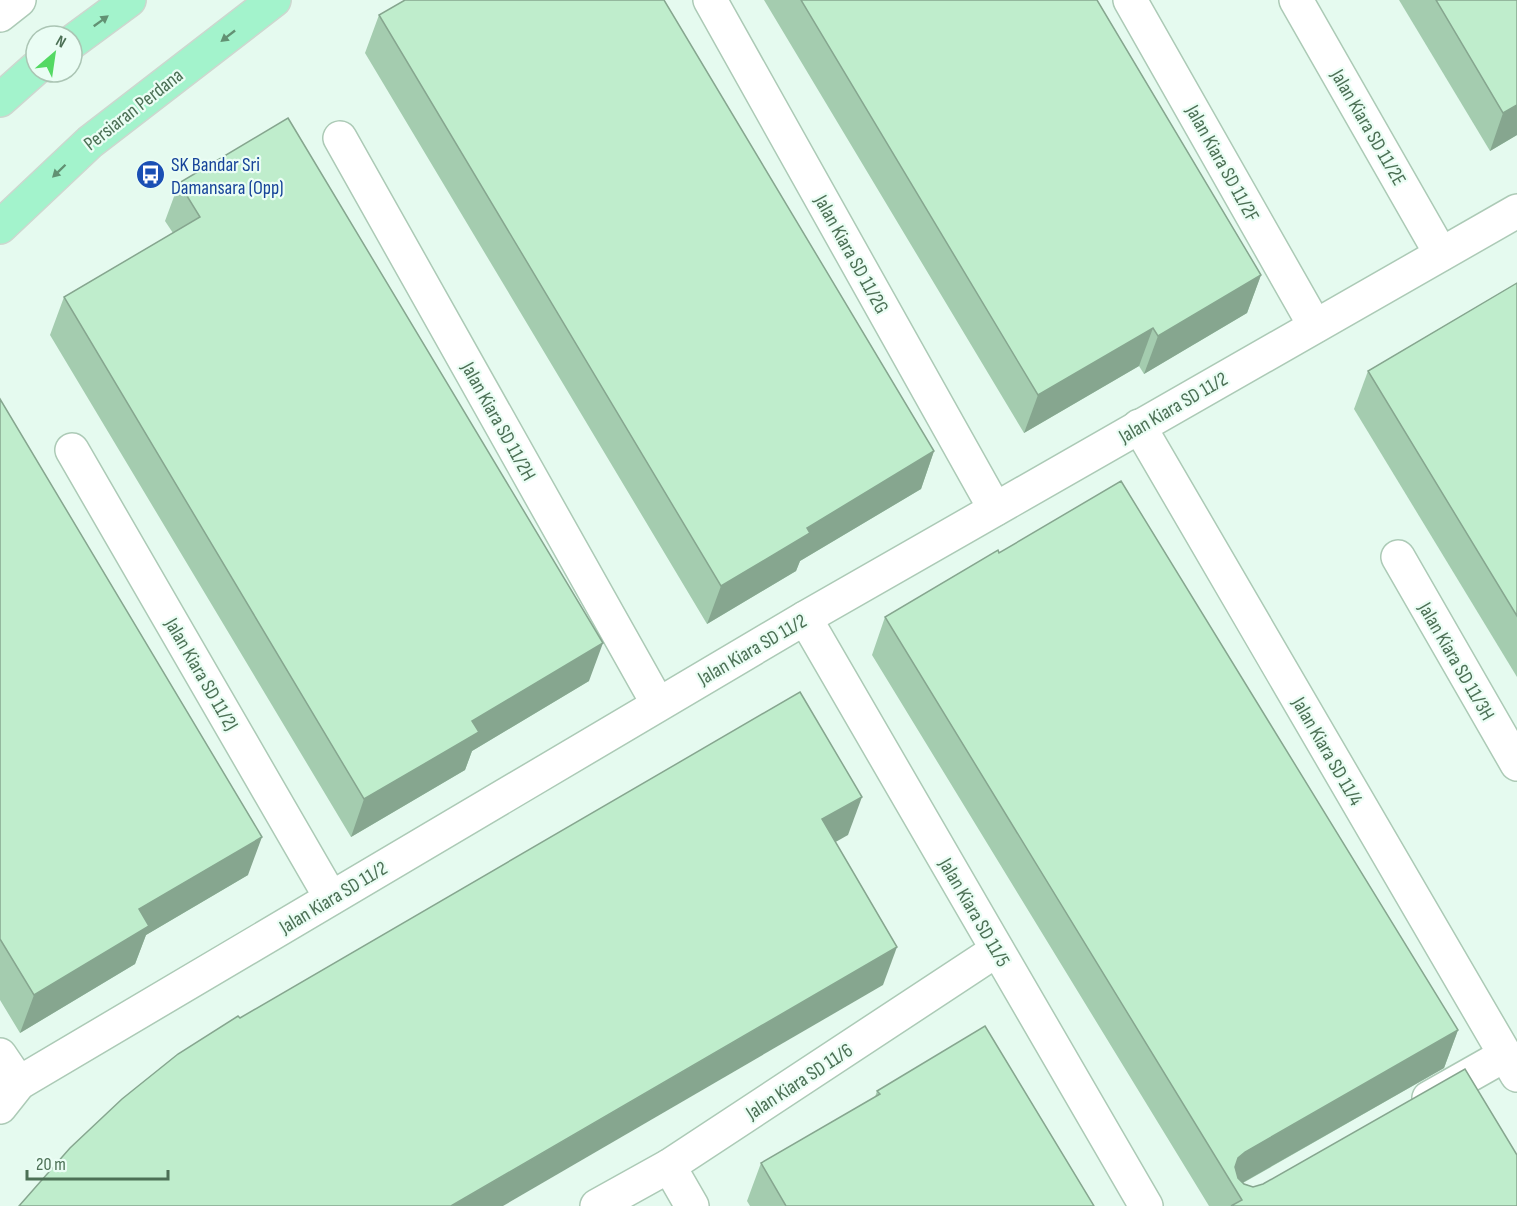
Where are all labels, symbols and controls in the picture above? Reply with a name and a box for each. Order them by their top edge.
one-way arrow [92,15,108,27]
north arrow [24,24,84,84]
one-way arrow [220,29,235,41]
text: N [52,32,69,53]
street label: Persiaran Perdana [79,64,188,156]
street label: Jalan Kiara SD 11/2E [1325,64,1411,190]
street label: Jalan Kiara SD 11/2F [1180,100,1264,226]
place label: SK Bandar Sri Damansara (Opp) [171,153,284,200]
bus stop icon: SK Bandar Sri Damansara (Opp) [134,159,166,191]
one-way arrow [53,163,67,177]
street label: Jalan Kiara SD 11/2G [808,190,894,318]
street label: Jalan Kiara SD 11/2H [455,357,541,485]
street label: Jalan Kiara SD 11/2 [1114,367,1232,449]
street label: Jalan Kiara SD 11/3H [1412,597,1500,725]
street label: Jalan Kiara SD 11/2 [693,609,811,691]
street label: Jalan Kiara SD 11/2J [159,613,243,735]
street label: Jalan Kiara SD 11/4 [1286,692,1368,810]
street label: Jalan Kiara SD 11/5 [933,853,1015,971]
street label: Jalan Kiara SD 11/2 [274,856,392,940]
street label: Jalan Kiara SD 11/6 [741,1038,857,1126]
scale bar [27,1143,168,1181]
text: 20 m [36,1154,66,1175]

